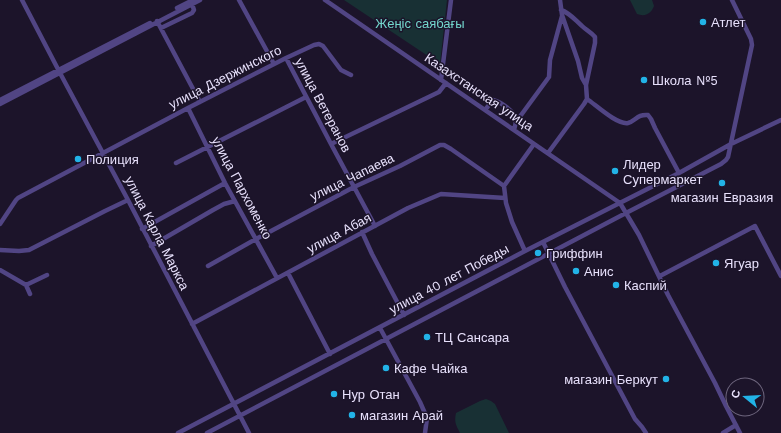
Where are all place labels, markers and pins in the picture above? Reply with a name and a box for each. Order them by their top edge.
place label: Атлет [711,15,745,30]
marker: Атлет [698,17,708,27]
place label: Школа №5 [652,73,718,88]
marker: Школа №5 [639,75,649,85]
place label: Полиция [86,152,139,167]
marker: Полиция [73,154,83,164]
place label: Лидер Супермаркет [623,157,702,187]
marker: Лидер Супермаркет [610,166,620,176]
marker: магазин Евразия [717,178,727,188]
place label: магазин Евразия [671,190,773,205]
place label: Гриффин [546,246,603,261]
marker: Гриффин [533,248,543,258]
place label: Ягуар [724,256,759,271]
marker: Ягуар [711,258,721,268]
place label: Анис [584,264,614,279]
marker: Анис [571,266,581,276]
place label: Каспий [624,278,667,293]
marker: Каспий [611,280,621,290]
place label: ТЦ Сансара [435,330,510,345]
marker: ТЦ Сансара [422,332,432,342]
place label: Кафе Чайка [394,361,468,376]
marker: Кафе Чайка [381,363,391,373]
place label: магазин Беркут [564,372,658,387]
marker: магазин Беркут [661,374,671,384]
place label: Нур Отан [342,387,400,402]
marker: Нур Отан [329,389,339,399]
place label: магазин Арай [360,408,443,423]
marker: магазин Арай [347,410,357,420]

